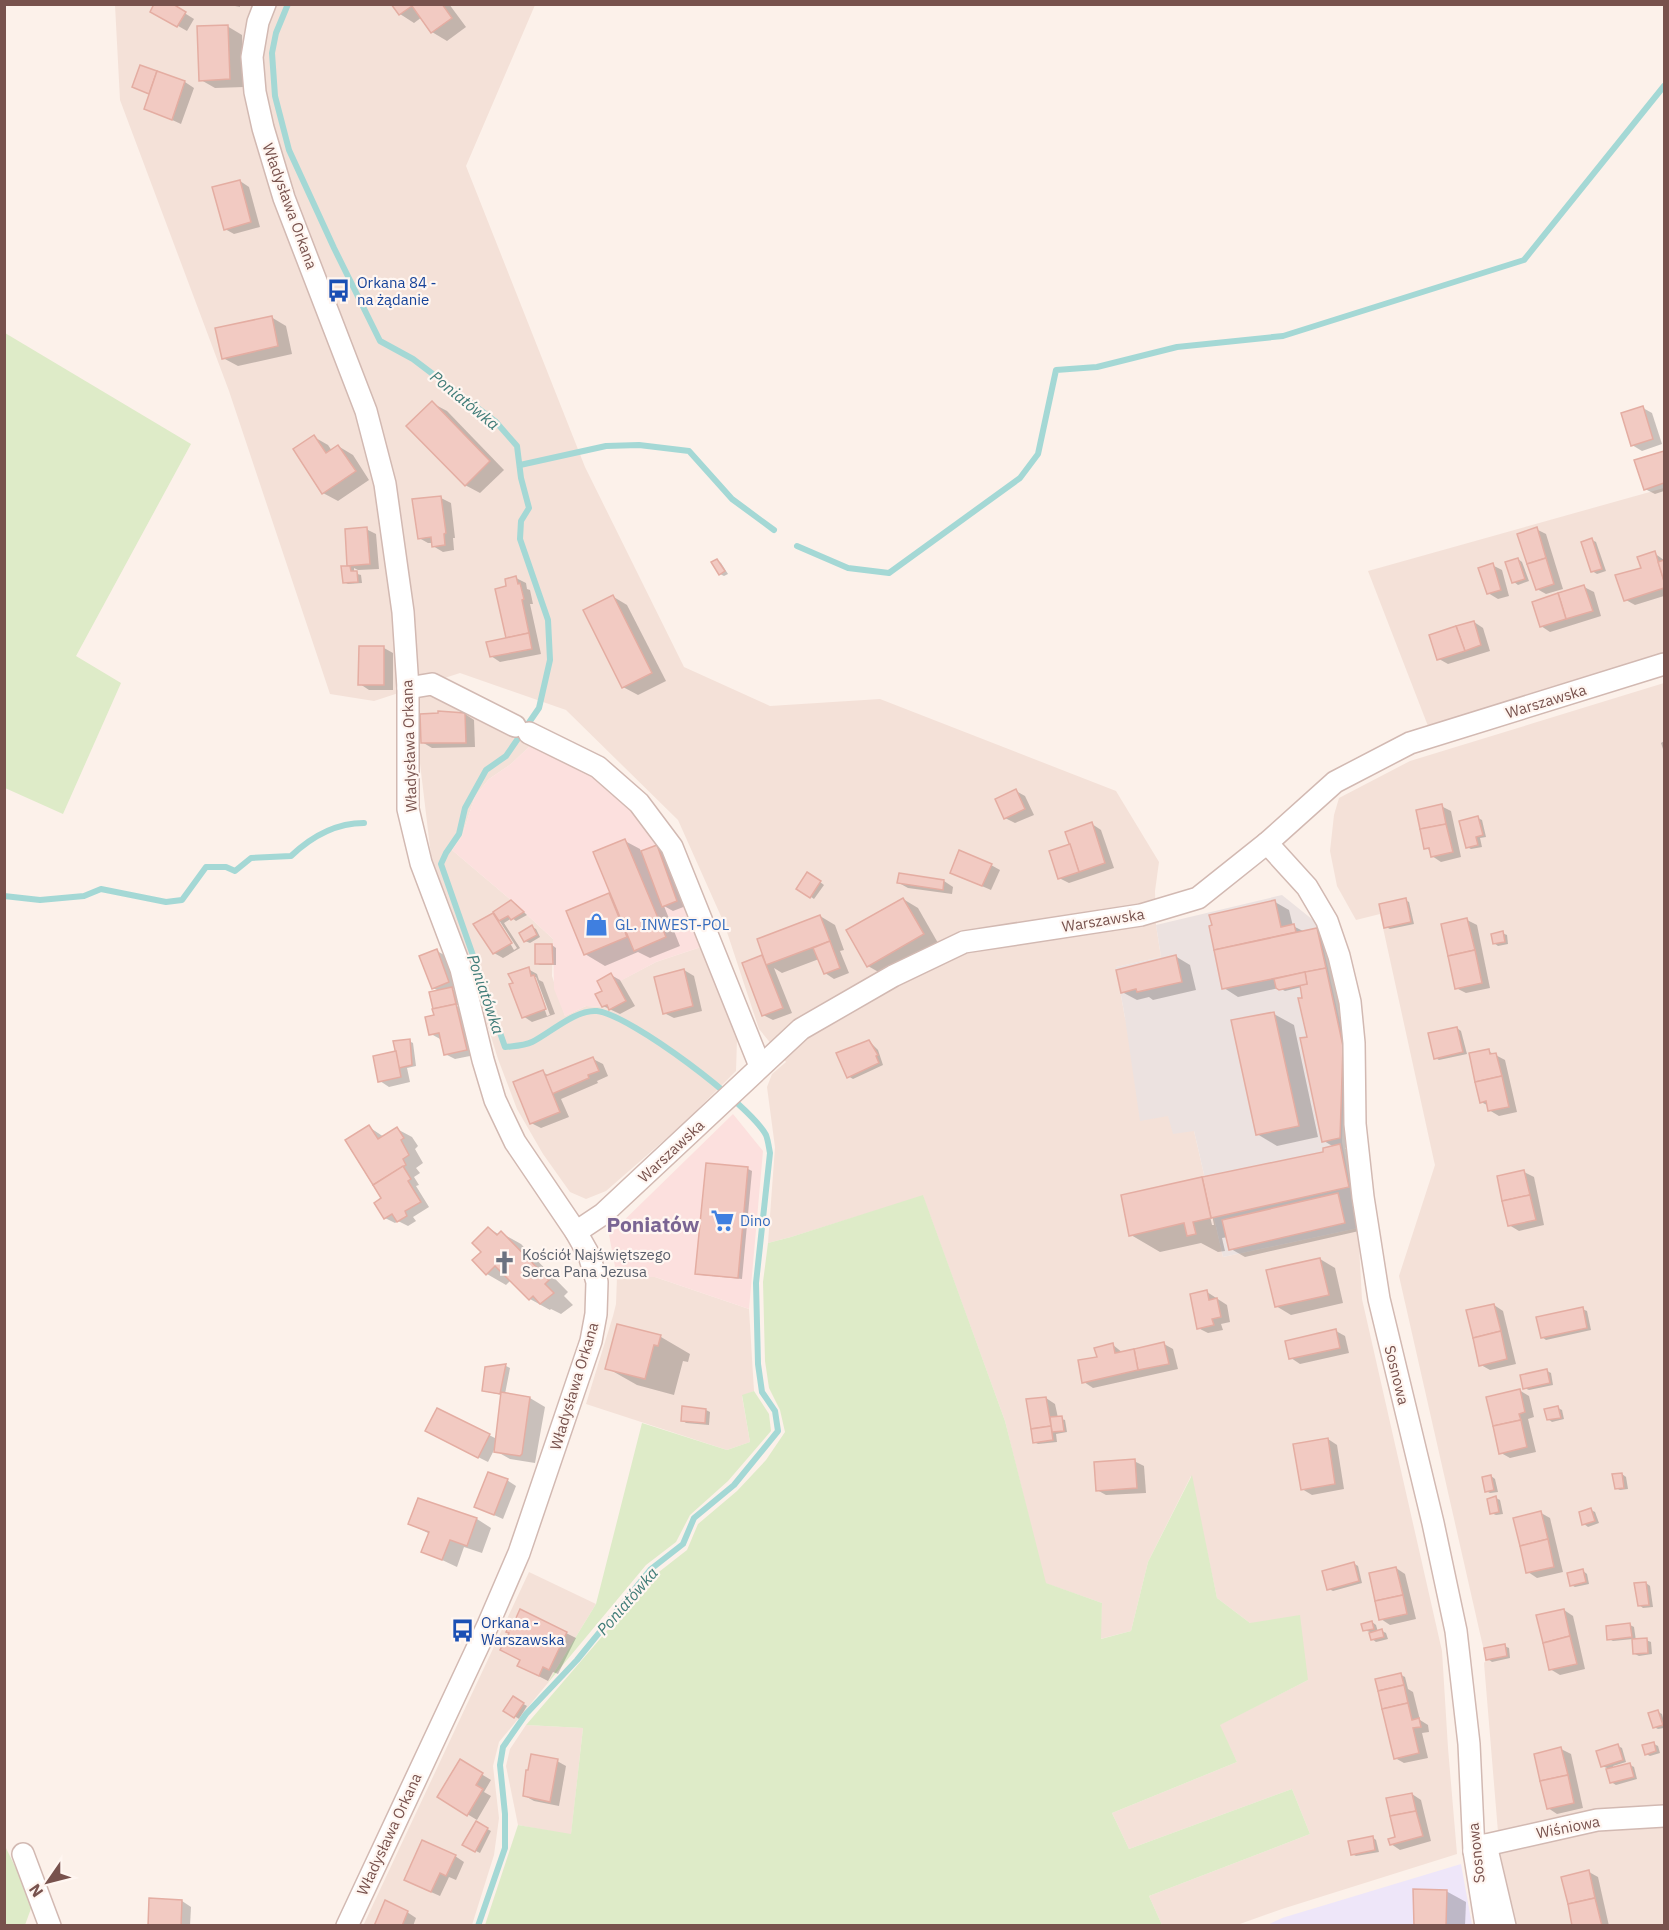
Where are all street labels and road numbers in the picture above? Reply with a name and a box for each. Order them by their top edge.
street label: Władysława Orkana [258,140,322,272]
street label: Władysława Orkana [397,679,421,813]
street label: Warszawska [1503,680,1589,722]
street label: Warszawska [1060,904,1146,936]
street label: Warszawska [634,1116,708,1186]
street label: Władysława Orkana [546,1320,602,1452]
street label: Sosnowa [1380,1343,1414,1407]
street label: Władysława Orkana [352,1770,426,1898]
street label: Wiśniowa [1535,1812,1601,1842]
street label: Sosnowa [1463,1822,1489,1884]

